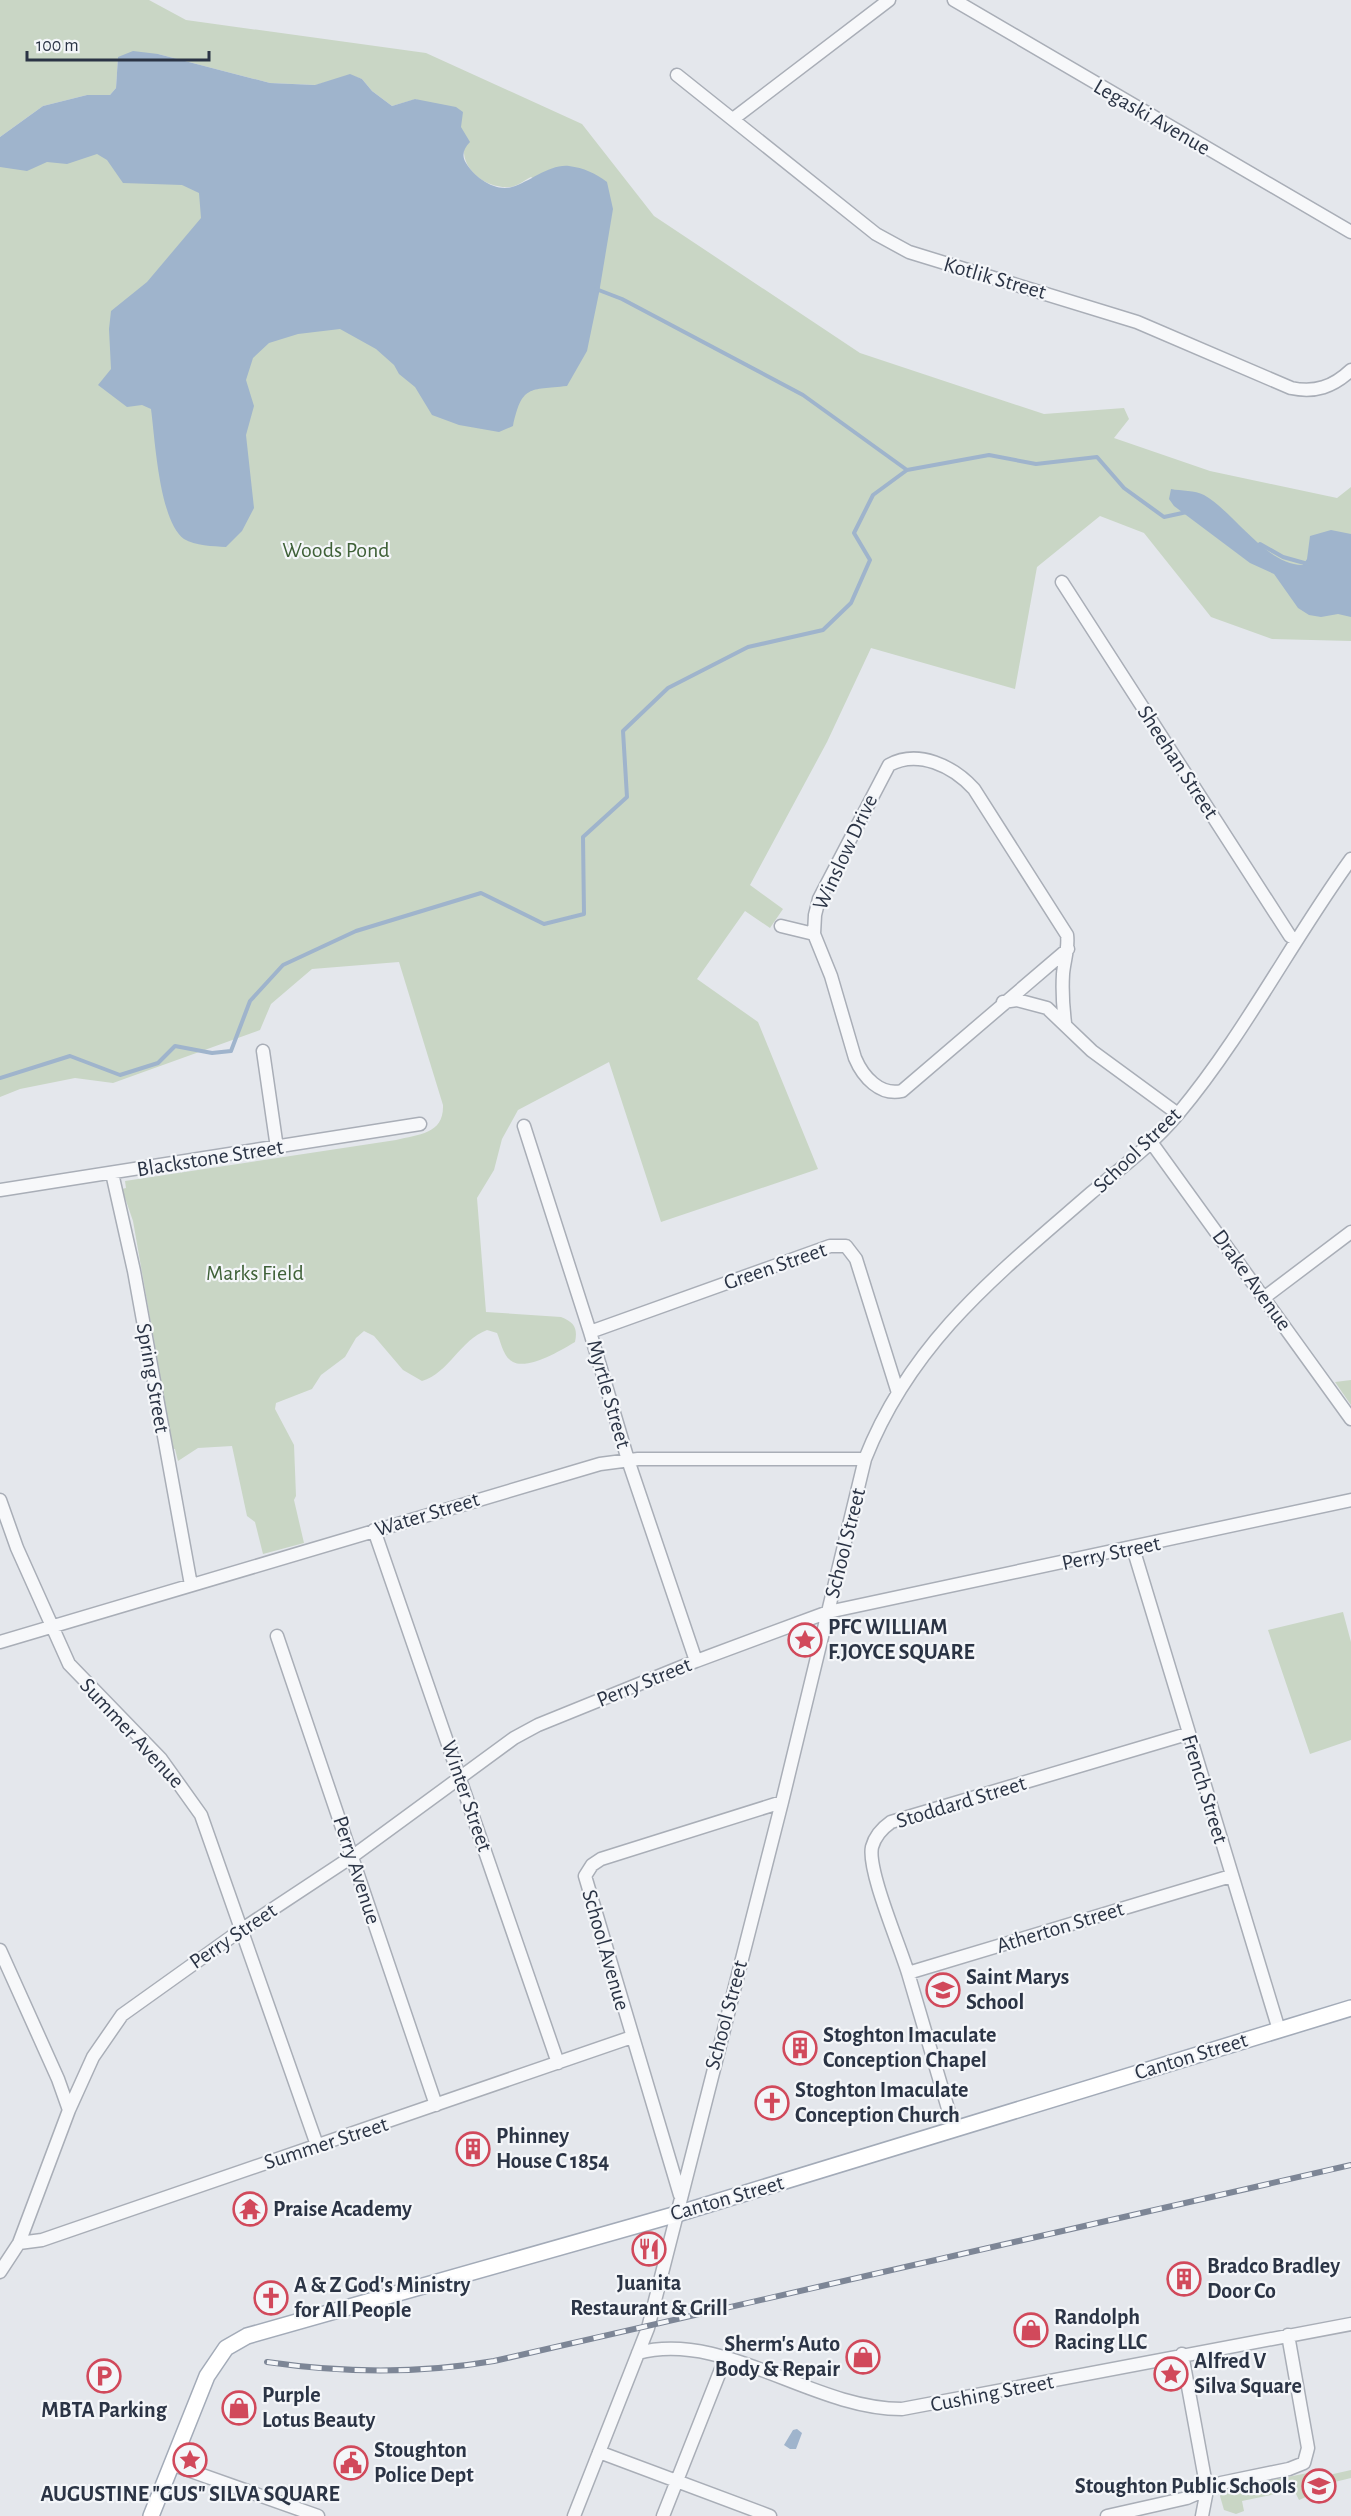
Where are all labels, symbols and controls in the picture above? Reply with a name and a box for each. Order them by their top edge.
scale bar [27,24,208,62]
text: 100 m [36,37,79,55]
street label: Legaski Avenue [1090,75,1214,159]
street label: Kotlik Street [941,253,1049,303]
park label: Woods Pond [282,539,390,561]
street label: Sheehan Street [1133,701,1223,823]
street label: Winslow Drive [809,791,881,913]
street label: School Street [1089,1103,1185,1197]
street label: Blackstone Street [135,1136,285,1180]
street label: Drake Avenue [1208,1225,1296,1335]
street label: Green Street [721,1238,829,1294]
park label: Marks Field [206,1262,304,1284]
street label: Spring Street [133,1321,173,1435]
street label: Myrtle Street [583,1337,635,1451]
street label: School Street [821,1486,869,1600]
street label: Water Street [372,1488,482,1540]
street label: Perry Street [1060,1532,1162,1574]
place label: PFC WILLIAM F.JOYCE SQUARE [828,1616,975,1664]
place icon: PFC WILLIAM F.JOYCE SQUARE [787,1622,823,1658]
street label: Perry Street [594,1653,694,1711]
street label: Summer Avenue [76,1674,188,1792]
street label: French Street [1178,1732,1232,1846]
street label: Winter Street [438,1738,496,1854]
street label: Stoddard Street [893,1772,1029,1832]
street label: Perry Avenue [329,1813,385,1927]
street label: School Avenue [578,1887,634,2013]
street label: Atherton Street [994,1897,1126,1957]
street label: Perry Street [185,1899,281,1973]
street label: School Street [701,1958,751,2072]
place label: Saint Marys School [966,1966,1069,2013]
school or university icon: Saint Marys School [925,1972,961,2008]
place label: Stoghton Imaculate Conception Chapel [823,2024,997,2071]
street label: Canton Street [1132,2028,1250,2084]
building icon: Stoghton Imaculate Conception Chapel [782,2030,818,2066]
place label: Stoghton Imaculate Conception Church [795,2079,969,2126]
church icon: Stoghton Imaculate Conception Church [754,2085,790,2121]
street label: Summer Street [261,2113,391,2173]
place label: Phinney House C 1854 [496,2125,609,2172]
building icon: Phinney House C 1854 [455,2131,491,2167]
street label: Canton Street [668,2171,786,2225]
temple icon: Praise Academy [232,2191,268,2227]
place label: Praise Academy [273,2198,412,2221]
restaurant icon: Juanita Restaurant & Grill [631,2231,667,2267]
place label: Bradco Bradley Door Co [1207,2255,1340,2302]
building icon: Bradco Bradley Door Co [1166,2261,1202,2297]
place label: Juanita Restaurant & Grill [570,2272,728,2319]
place label: A & Z God's Ministry for All People [294,2274,470,2321]
church icon: A & Z God's Ministry for All People [253,2280,289,2316]
place label: Randolph Racing LLC [1054,2306,1148,2353]
shop icon: Randolph Racing LLC [1013,2312,1049,2348]
place label: Sherm's Auto Body & Repair [715,2333,840,2381]
shop icon: Sherm's Auto Body & Repair [845,2339,881,2375]
place label: Alfred V Silva Square [1194,2350,1302,2397]
place icon: Alfred V Silva Square [1153,2356,1189,2392]
parking icon: MBTA Parking [86,2358,122,2394]
street label: Cushing Street [929,2370,1055,2416]
place label: Purple Lotus Beauty [262,2384,375,2432]
shop icon: Purple Lotus Beauty [221,2390,257,2426]
place label: MBTA Parking [41,2399,168,2421]
place label: Stoughton Police Dept [374,2439,474,2486]
place icon: AUGUSTINE "GUS" SILVA SQUARE [172,2442,208,2478]
public building icon: Stoughton Police Dept [333,2445,369,2481]
school or university icon: Stoughton Public Schools [1301,2468,1337,2504]
place label: Stoughton Public Schools [1075,2475,1296,2497]
place label: AUGUSTINE "GUS" SILVA SQUARE [40,2483,340,2506]

